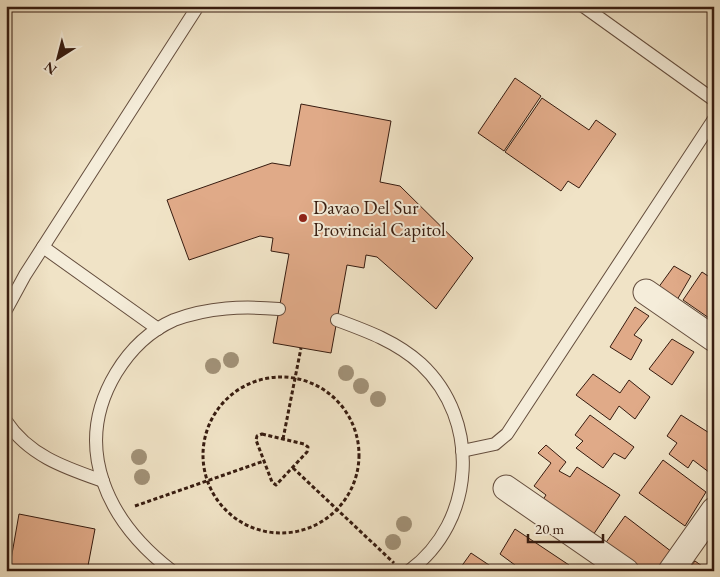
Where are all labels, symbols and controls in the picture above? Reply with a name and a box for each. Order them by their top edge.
north arrow [32,32,82,82]
text: N [40,58,60,79]
place label: Davao Del Sur Provincial Capitol [313,195,446,242]
marker: Davao Del Sur Provincial Capitol [297,212,309,224]
scale bar [528,512,602,544]
text: 20 m [535,519,564,538]

